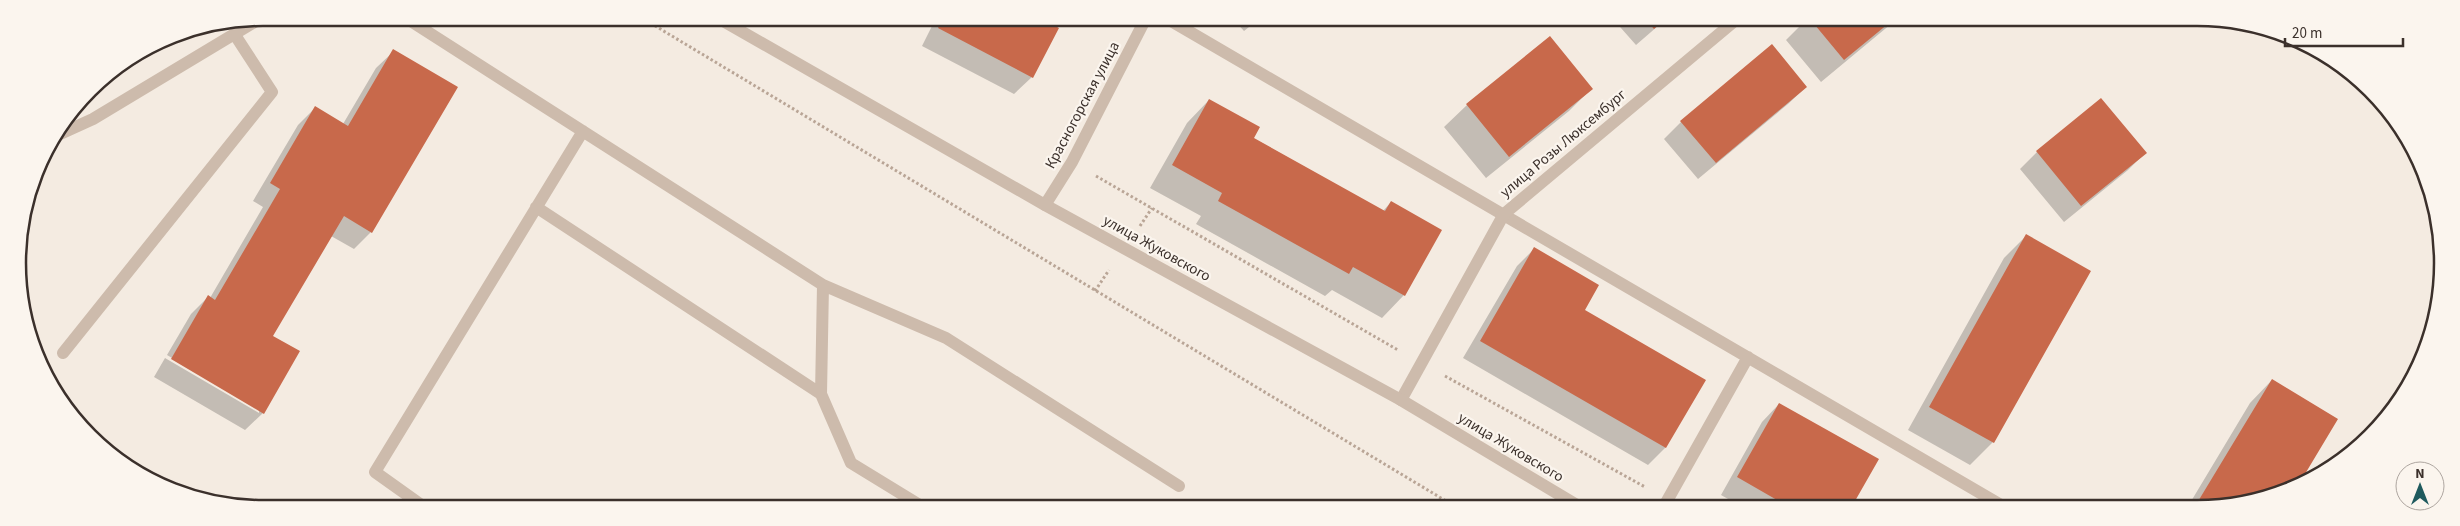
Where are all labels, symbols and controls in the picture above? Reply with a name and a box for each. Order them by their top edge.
scale bar [2285,15,2402,47]
text: 20 m [2292,23,2322,44]
street label: Красногорская улица [1040,38,1125,173]
street label: улица Розы Люксембург [1496,84,1631,203]
street label: улица Жуковского [1099,210,1214,287]
street label: улица Жуковского [1454,407,1568,487]
north arrow [2395,461,2445,511]
text: N [2415,464,2425,484]

